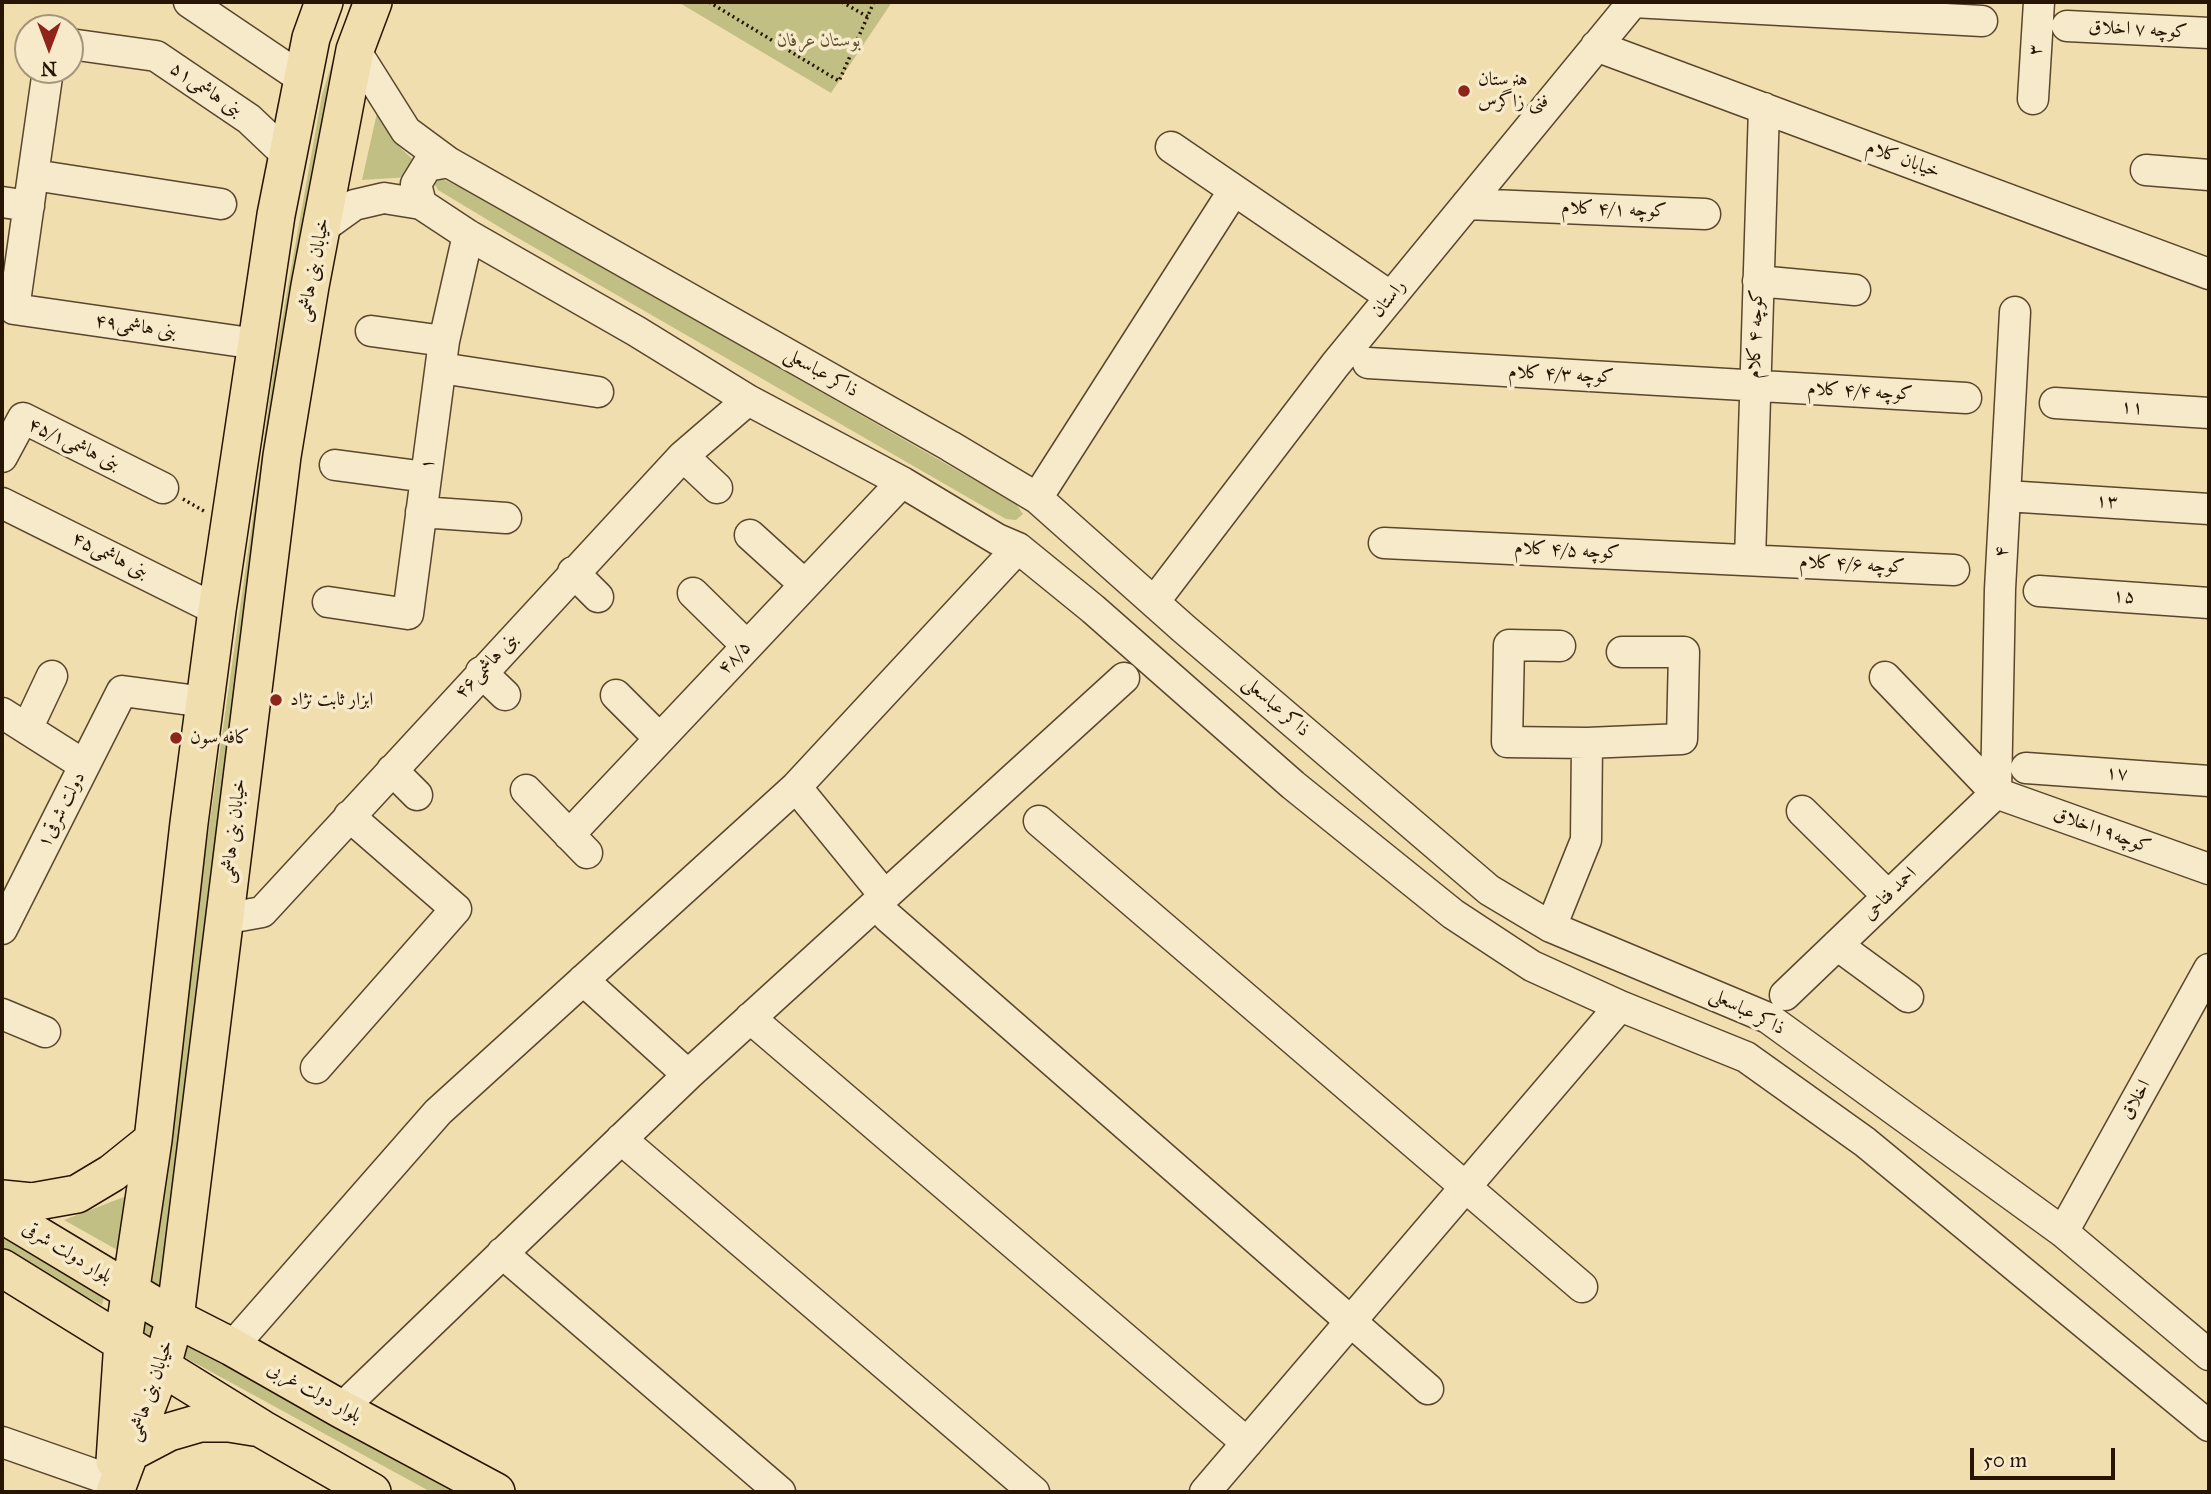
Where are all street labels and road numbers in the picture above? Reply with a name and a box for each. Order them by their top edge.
street label: کوچه ۷ اخلاق [2088,16,2188,44]
street label: ۳ [2024,44,2048,56]
street label: بنی هاشمی۵۱ [165,57,247,123]
street label: خیابان کلام [1863,136,1943,184]
street label: کوچه ۴/۱ کلام [1561,197,1667,223]
street label: خیابان بنی هاشمی [293,216,335,324]
street label: راستان [1367,275,1411,323]
street label: کوچه ۴ کلام [1743,289,1769,379]
street label: بنی هاشمی۴۹ [93,310,179,344]
street label: ذاکر عباسعلی [780,343,862,403]
street label: کوچه ۴/۳ کلام [1508,361,1614,389]
street label: کوچه ۴/۴ کلام [1807,378,1913,406]
street label: ۱۱ [2120,396,2144,420]
street label: ۴۵/۱بنی هاشمی [24,414,124,476]
street label: ۱ [416,457,440,471]
street label: ۱۳ [2095,490,2119,514]
street label: بنی هاشمی۴۵ [68,528,152,584]
street label: کوچه ۴/۵ کلام [1514,537,1620,565]
street label: ۴ [1990,546,2014,558]
street label: کوچه ۴/۶ کلام [1799,551,1905,579]
street label: ۱۵ [2112,585,2136,609]
street label: بنی هاشمی۴۶ [450,628,524,704]
street label: ۴۸/۵ [714,636,756,680]
street label: ذاکر عباسعلی [1238,672,1314,742]
street label: ۱۷ [2105,762,2129,786]
street label: ۱دولت شرقی [33,768,91,852]
street label: خیابان بنی هاشمی [216,777,252,885]
street label: کوچه۱۹اخلاق [2050,803,2154,859]
street label: احمد فتاحی [1858,863,1922,925]
street label: ذاکر عباسعلی [1706,983,1788,1041]
street label: اخلاق [2116,1076,2156,1124]
street label: بلوار دولت شرقی [18,1217,116,1289]
street label: خیابان بنی هاشمی [123,1338,179,1444]
street label: بلوار دولت غربی [263,1358,365,1428]

